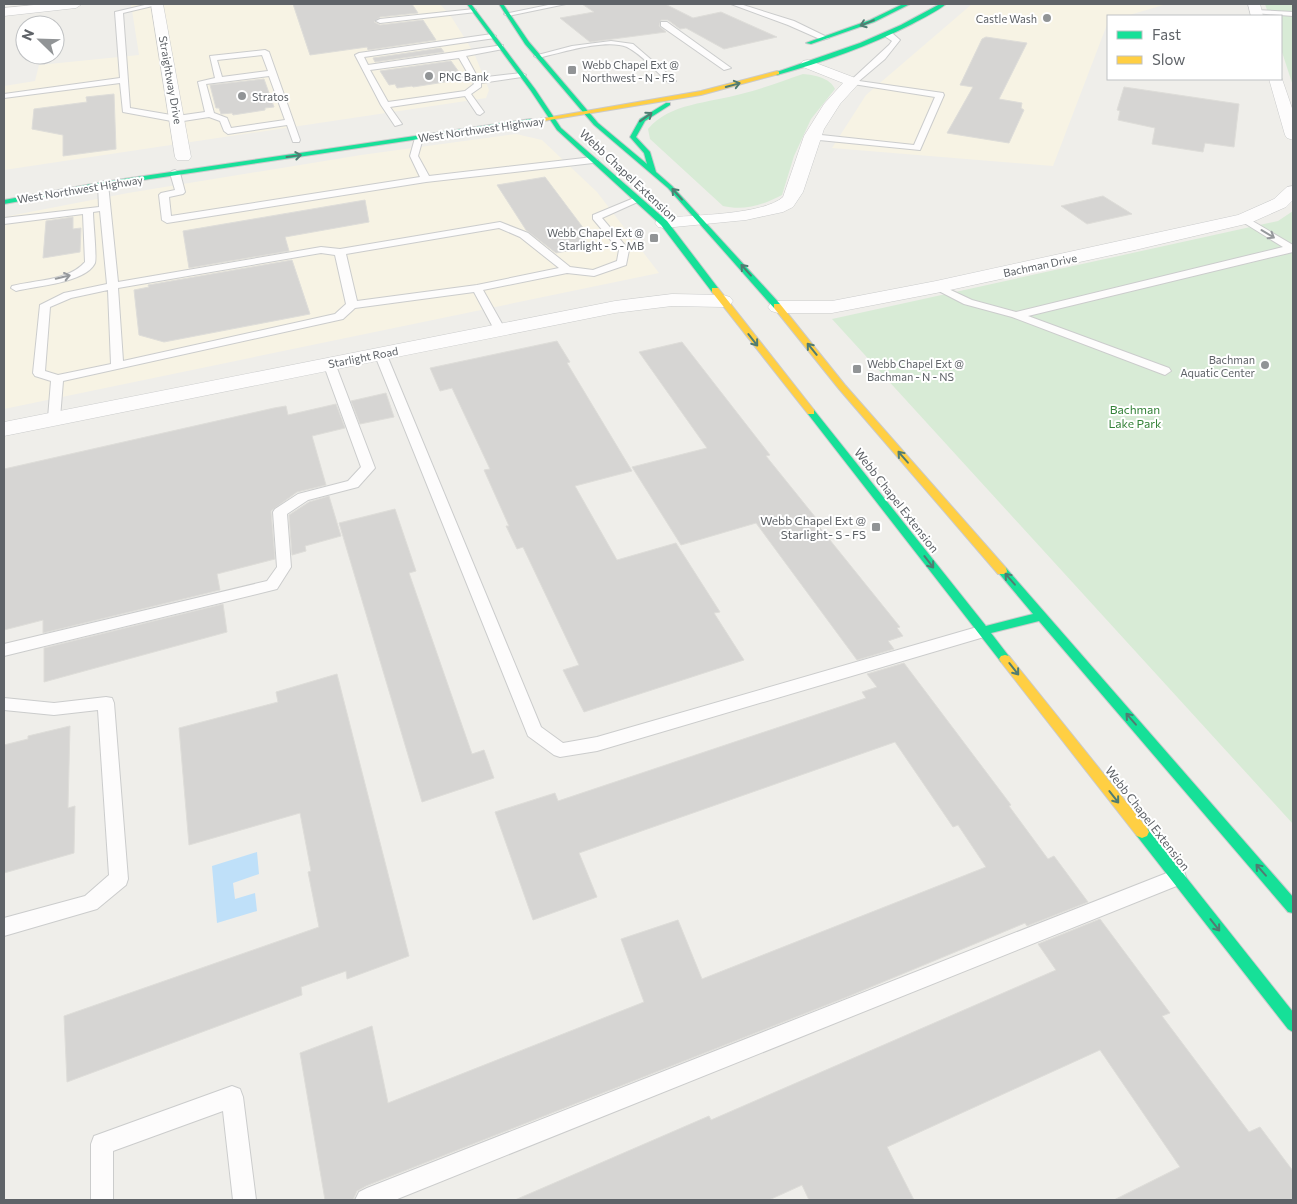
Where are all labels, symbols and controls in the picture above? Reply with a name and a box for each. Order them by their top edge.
place label: Castle Wash [976,12,1037,25]
marker: Castle Wash [1041,12,1053,24]
north arrow [15,15,65,65]
legend [1107,15,1282,80]
one-way arrow [860,18,875,28]
text: Fast [1152,25,1181,43]
text: N [18,27,37,43]
street label: Straightway Drive [157,35,185,125]
text: Slow [1152,50,1185,68]
place label: Webb Chapel Ext @ Northwest - N - FS [582,58,679,84]
marker: Webb Chapel Ext @ Northwest - N - FS [566,64,578,76]
marker: PNC Bank [423,70,435,82]
place label: PNC Bank [439,70,489,83]
one-way arrow [724,80,740,89]
marker: Stratos [236,90,248,102]
place label: Stratos [252,90,289,103]
one-way arrow [639,111,652,122]
street label: West Northwest Highway [417,114,545,144]
street label: Webb Chapel Extension [577,126,681,224]
one-way arrow [286,151,302,161]
street label: West Northwest Highway [16,173,144,205]
one-way arrow [671,188,683,201]
place label: Webb Chapel Ext @ Starlight - S - MB [547,226,644,252]
one-way arrow [1261,229,1275,239]
marker: Webb Chapel Ext @ Starlight - S - MB [648,232,660,244]
street label: Bachman Drive [1002,251,1078,279]
one-way arrow [740,264,751,277]
one-way arrow [55,272,71,281]
one-way arrow [748,333,759,346]
one-way arrow [806,342,817,355]
street label: Starlight Road [327,344,399,370]
place label: Bachman Aquatic Center [1180,353,1256,379]
place label: Webb Chapel Ext @ Bachman - N - NS [867,357,964,383]
marker: Bachman Aquatic Center [1259,359,1271,371]
marker: Webb Chapel Ext @ Bachman - N - NS [851,363,863,375]
park label: Bachman Lake Park [1108,402,1162,430]
street label: Webb Chapel Extension [852,445,942,555]
one-way arrow [897,450,909,463]
place label: Webb Chapel Ext @ Starlight- S - FS [760,513,866,541]
marker: Webb Chapel Ext @ Starlight- S - FS [870,521,882,533]
one-way arrow [924,555,935,568]
one-way arrow [1004,573,1015,586]
one-way arrow [1009,663,1020,676]
one-way arrow [1126,712,1137,725]
street label: Webb Chapel Extension [1103,763,1193,873]
one-way arrow [1109,790,1120,803]
one-way arrow [1256,863,1267,876]
one-way arrow [1209,918,1220,931]

